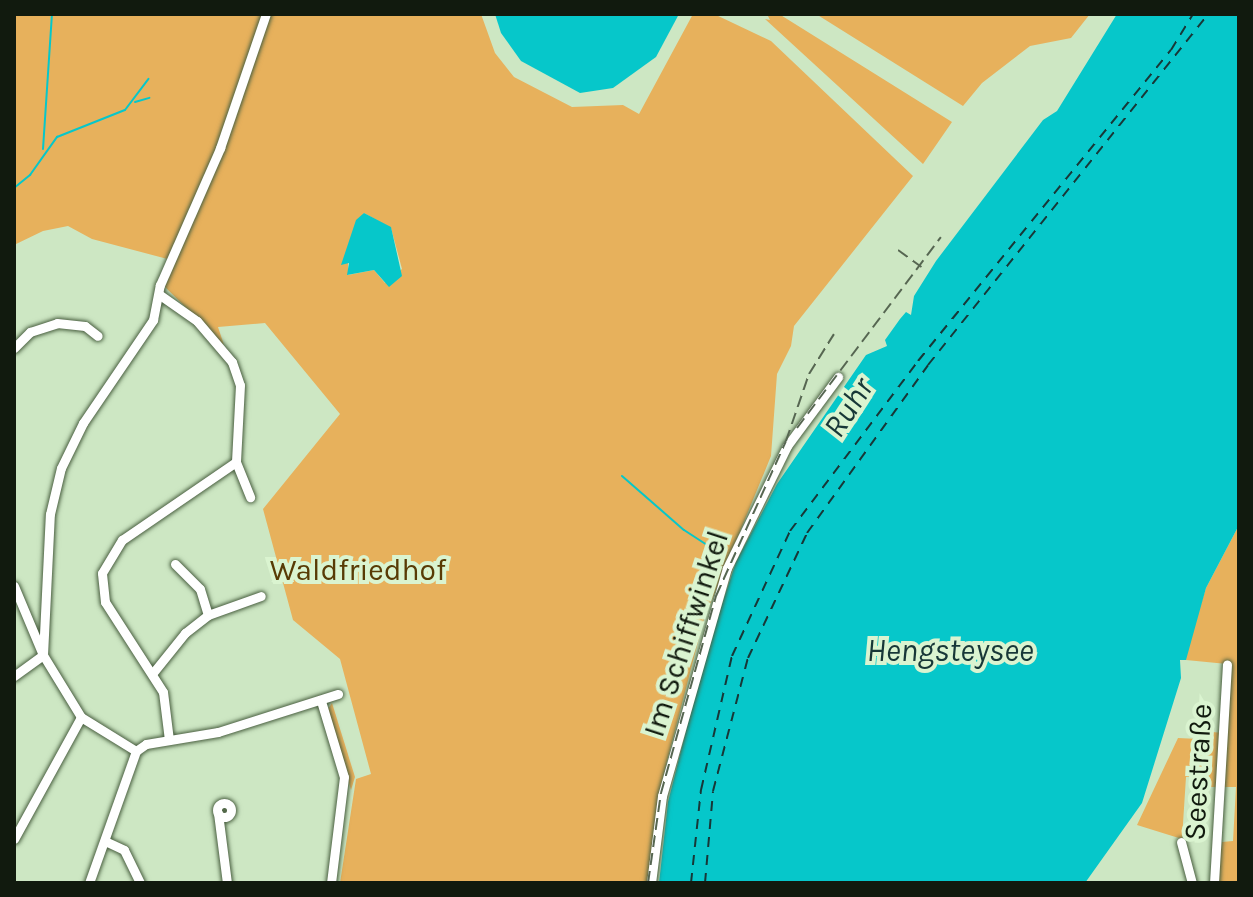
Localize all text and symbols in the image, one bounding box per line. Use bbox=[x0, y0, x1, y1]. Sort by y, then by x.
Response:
water label: Ruhr bbox=[816, 371, 882, 445]
street label: Im Schiffwinkel bbox=[636, 527, 736, 741]
park label: Waldfriedhof bbox=[270, 552, 446, 588]
water label: Hengsteysee bbox=[866, 632, 1034, 670]
street label: Seestraße bbox=[1176, 703, 1220, 841]

